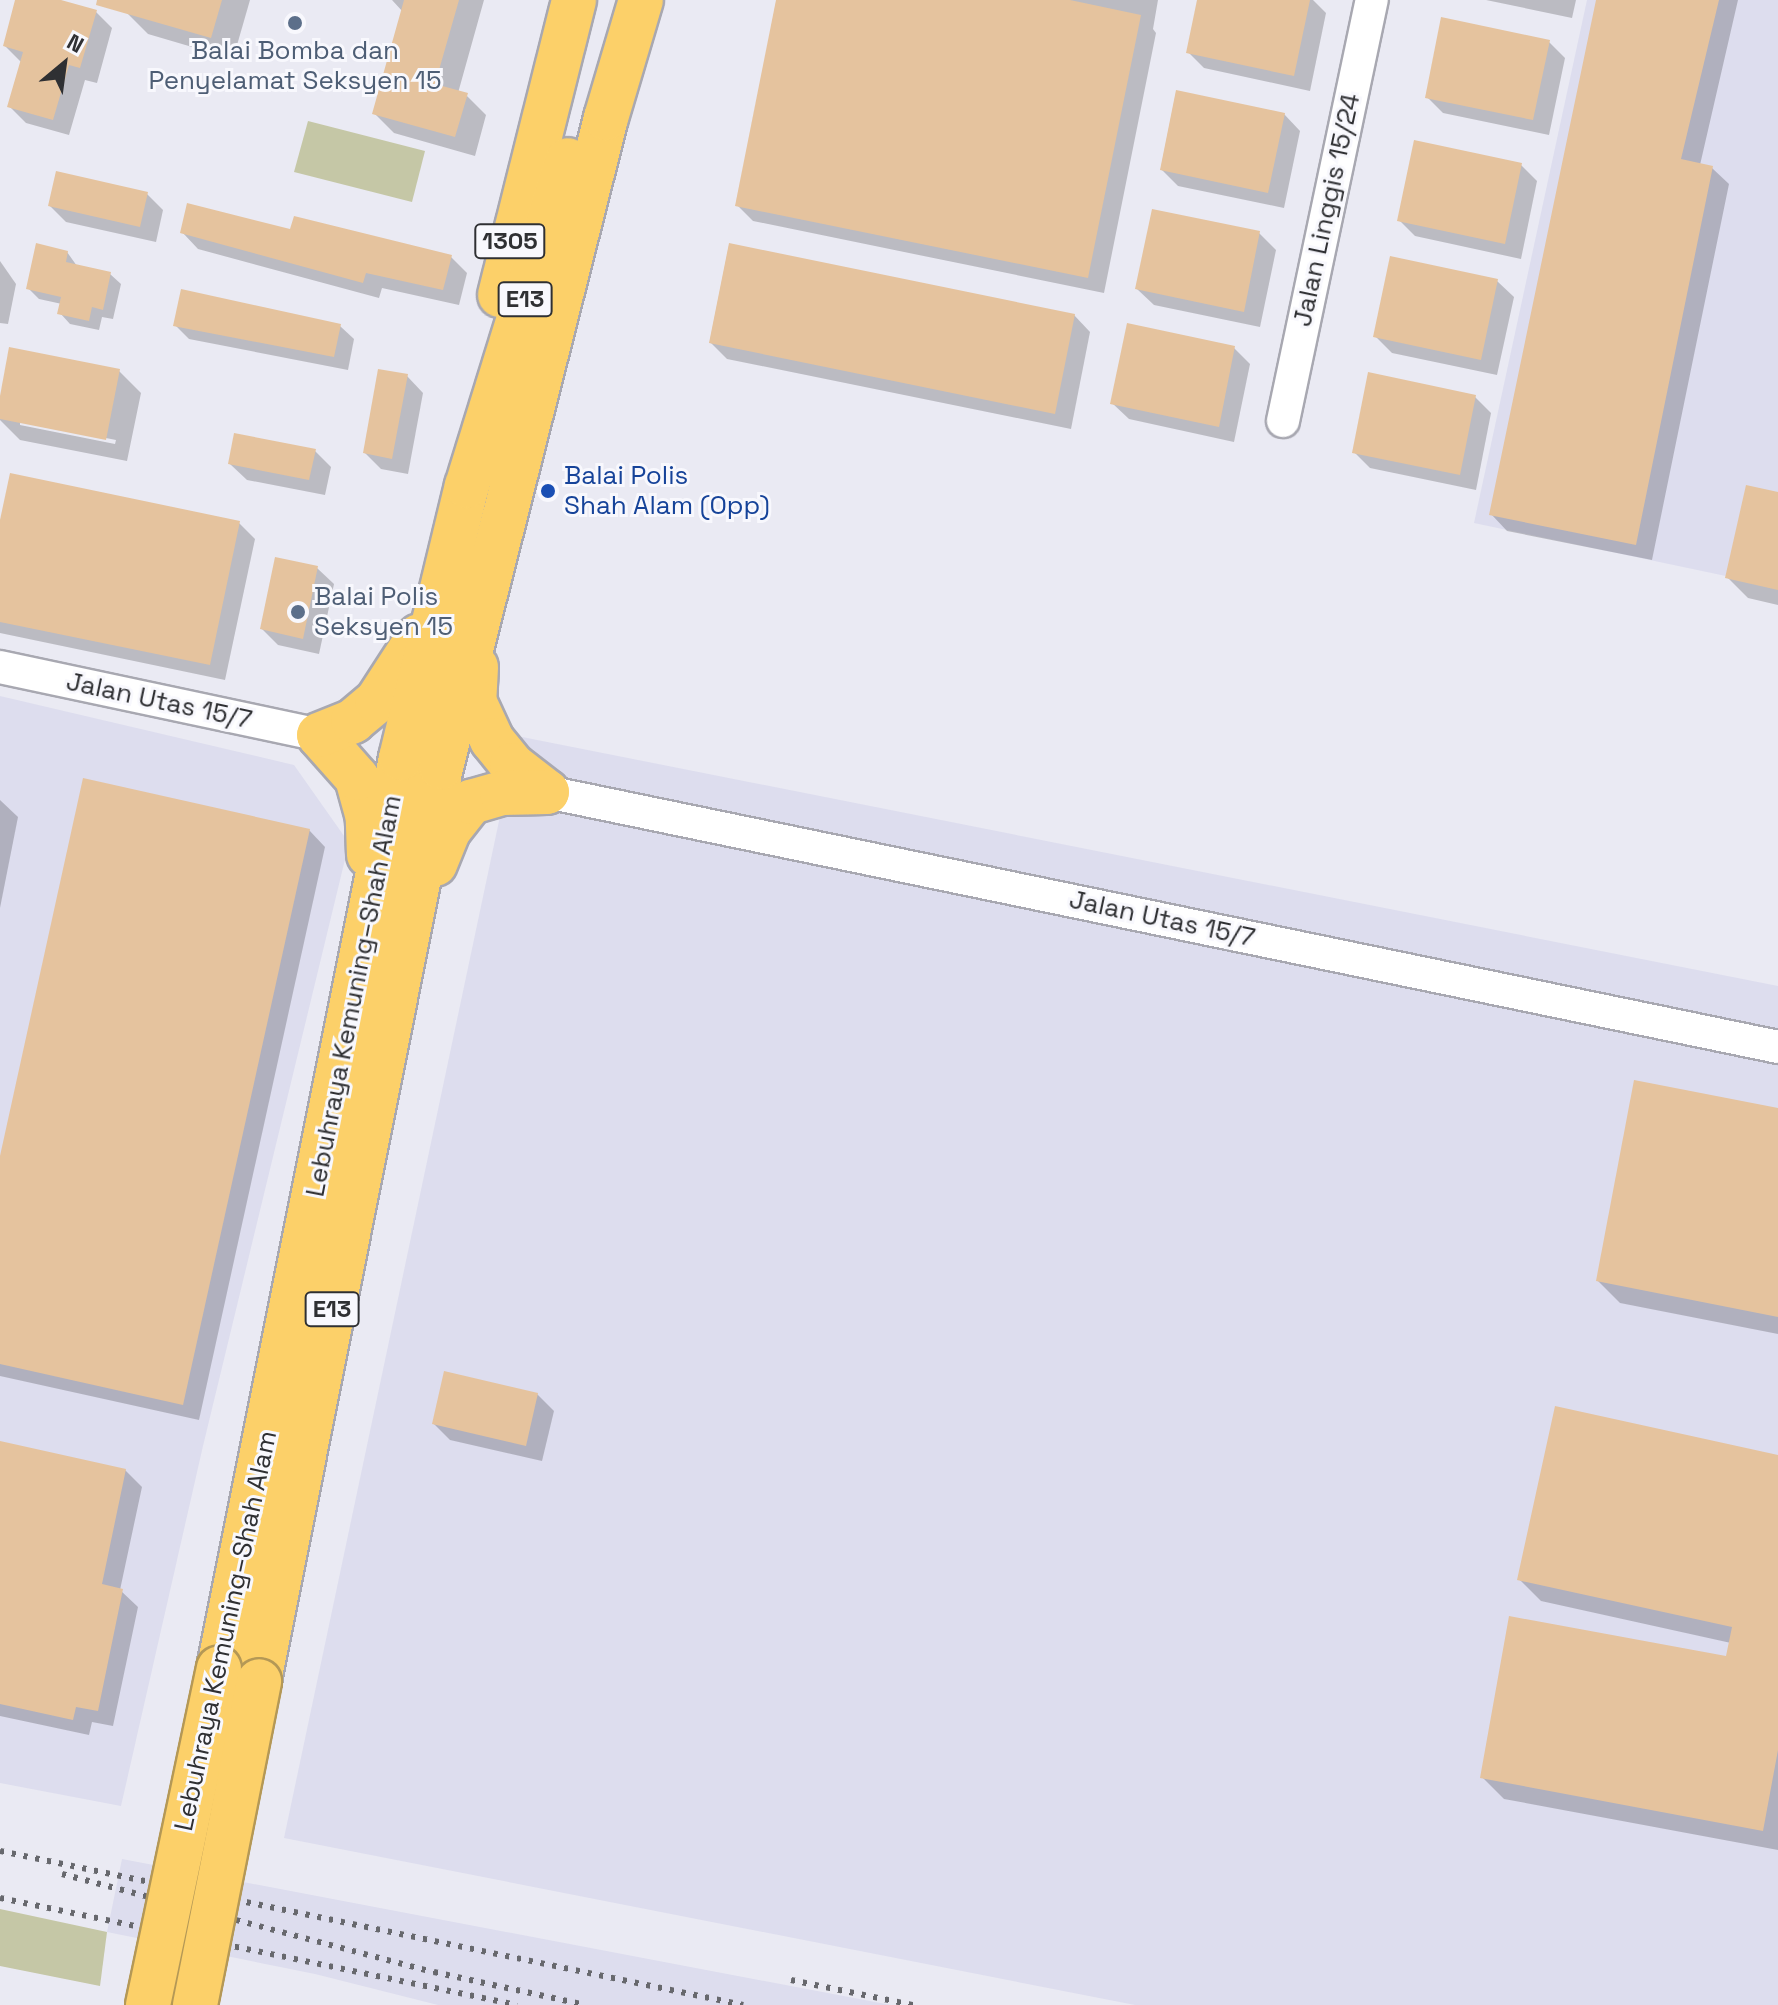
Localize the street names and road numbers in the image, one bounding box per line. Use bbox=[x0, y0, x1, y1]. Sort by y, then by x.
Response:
street label: Jalan Linggis 15/24 bbox=[1287, 91, 1367, 329]
road number: 1305 bbox=[474, 221, 546, 261]
road number: E13 bbox=[497, 279, 553, 319]
street label: Jalan Utas 15/7 bbox=[63, 666, 255, 736]
street label: Lebuhraya Kemuning–Shah Alam bbox=[300, 792, 408, 1200]
street label: Jalan Utas 15/7 bbox=[1066, 884, 1258, 954]
road number: E13 bbox=[304, 1289, 360, 1329]
street label: Lebuhraya Kemuning–Shah Alam bbox=[168, 1428, 284, 1834]

